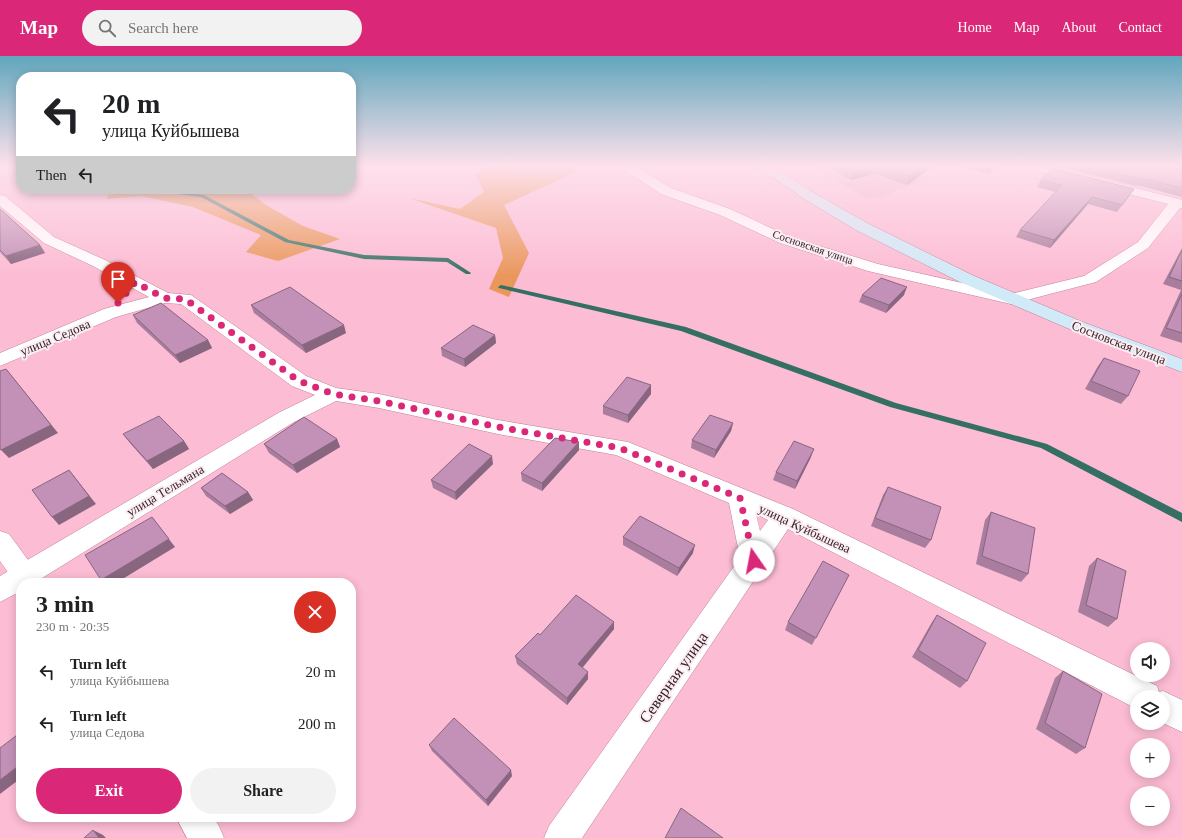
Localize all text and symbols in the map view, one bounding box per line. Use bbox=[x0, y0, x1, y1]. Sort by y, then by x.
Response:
search box bbox=[82, 10, 362, 46]
text: Map bbox=[20, 17, 58, 38]
icon: search bbox=[96, 17, 118, 39]
text: Search here bbox=[128, 20, 198, 36]
text: Home bbox=[958, 20, 992, 35]
text: Map bbox=[1014, 20, 1039, 35]
text: About bbox=[1061, 20, 1096, 35]
text: Contact bbox=[1118, 20, 1162, 35]
icon: left bbox=[36, 88, 88, 140]
text: 20 m bbox=[102, 88, 160, 119]
text: улица Куйбышева bbox=[102, 121, 240, 141]
icon: left bbox=[75, 164, 97, 186]
text: Then bbox=[36, 167, 67, 183]
street label: Сосновская улица bbox=[771, 228, 855, 266]
pin bbox=[101, 262, 135, 303]
icon: arrive bbox=[107, 268, 129, 290]
street label: улица Седова bbox=[18, 316, 93, 359]
street label: Сосновская улица bbox=[1070, 318, 1168, 367]
street label: улица Тельмана bbox=[124, 461, 207, 519]
street label: улица Куйбышева bbox=[757, 501, 853, 556]
position arrow bbox=[733, 540, 775, 582]
text: 3 min bbox=[36, 591, 94, 617]
button: close bbox=[294, 591, 336, 633]
text: 230 m · 20:35 bbox=[36, 619, 109, 634]
street label: Северная улица bbox=[636, 629, 712, 727]
map controls bbox=[1130, 642, 1170, 826]
button: sound bbox=[1130, 642, 1170, 682]
text: Turn left bbox=[70, 656, 127, 672]
icon: left bbox=[36, 661, 58, 683]
text: 20 m bbox=[306, 664, 336, 680]
text: улица Куйбышева bbox=[70, 673, 169, 688]
button: layers bbox=[1130, 690, 1170, 730]
text: Turn left bbox=[70, 708, 127, 724]
icon: left bbox=[36, 713, 58, 735]
text: 200 m bbox=[298, 716, 336, 732]
text: улица Седова bbox=[70, 725, 145, 740]
button: + bbox=[1130, 738, 1170, 778]
button: Exit bbox=[36, 768, 182, 814]
button: Share bbox=[190, 768, 336, 814]
button: − bbox=[1130, 786, 1170, 826]

